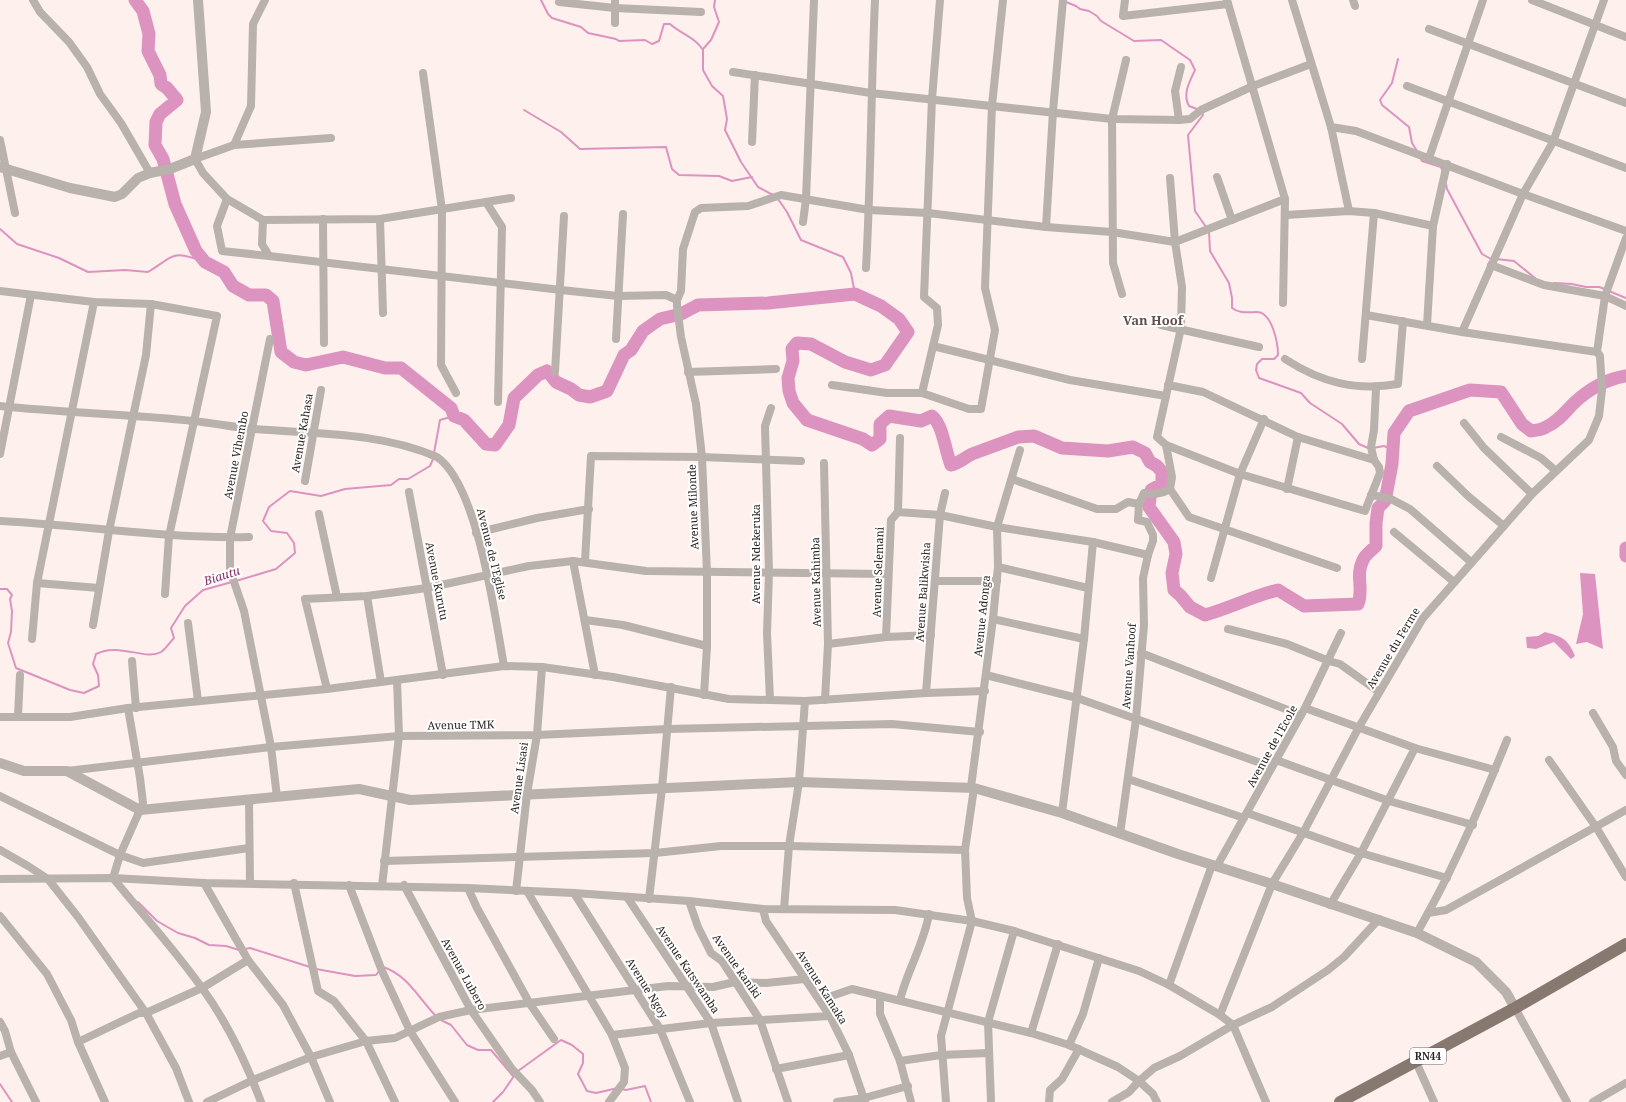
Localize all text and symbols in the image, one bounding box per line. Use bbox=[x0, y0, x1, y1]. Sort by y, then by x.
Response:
district label: Van Hoof bbox=[1123, 311, 1185, 329]
street label: Avenue Kahasa bbox=[287, 392, 316, 474]
street label: Avenue Vihembo bbox=[220, 410, 251, 500]
street label: Avenue Milonde bbox=[684, 464, 701, 550]
street label: Avenue Ndekeruka bbox=[748, 504, 763, 604]
street label: Avenue de l'Eglise bbox=[474, 506, 511, 601]
street label: Avenue Selemani bbox=[868, 526, 887, 617]
street label: Avenue Kahimba bbox=[807, 537, 824, 627]
street label: Avenue Kurutu bbox=[423, 540, 452, 621]
street label: Avenue Balikwisha bbox=[912, 542, 933, 642]
water label: Biautu bbox=[201, 562, 242, 590]
street label: Avenue Adonga bbox=[970, 574, 993, 658]
street label: Avenue du Ferme bbox=[1362, 604, 1423, 691]
street label: Avenue Vanhoof bbox=[1118, 622, 1139, 709]
street label: Avenue de l'Ecole bbox=[1243, 702, 1300, 789]
street label: Avenue TMK bbox=[427, 716, 495, 733]
street label: Avenue Lisasi bbox=[506, 741, 531, 815]
street label: Avenue Katswamba bbox=[653, 921, 724, 1016]
street label: Avenue kaniki bbox=[710, 931, 765, 1001]
street label: Avenue Lubero bbox=[438, 935, 490, 1012]
street label: Avenue Kamaka bbox=[793, 947, 851, 1027]
street label: Avenue Ngoy bbox=[623, 955, 672, 1022]
road number: RN44 bbox=[1410, 1048, 1446, 1064]

